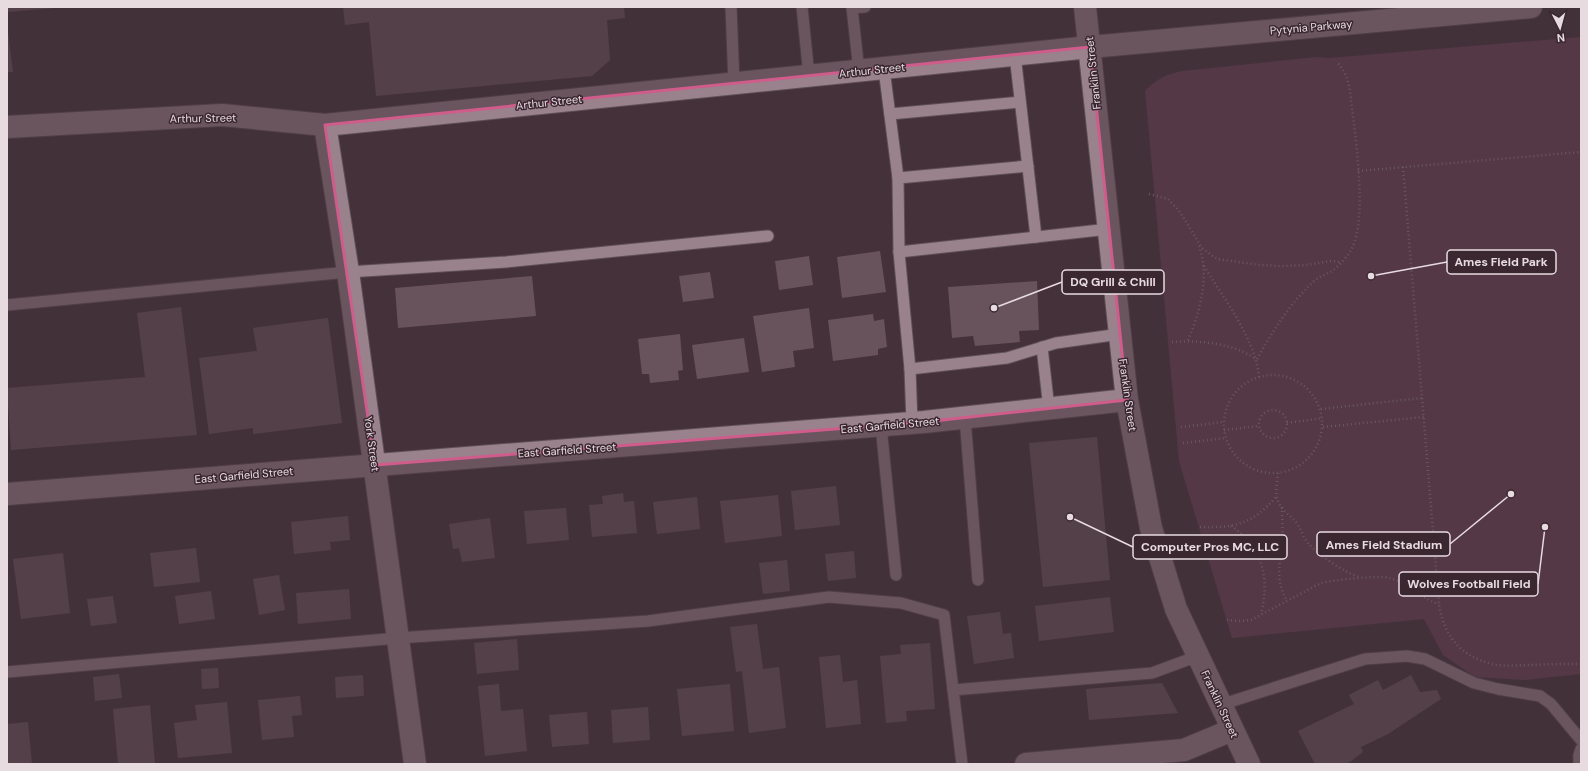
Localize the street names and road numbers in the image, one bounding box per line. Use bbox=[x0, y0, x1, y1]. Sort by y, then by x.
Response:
street label: Pytynia Parkway bbox=[1269, 16, 1353, 38]
street label: Franklin Street bbox=[1082, 36, 1104, 110]
street label: Arthur Street bbox=[838, 60, 906, 80]
street label: Arthur Street bbox=[515, 92, 583, 112]
street label: Arthur Street bbox=[170, 110, 236, 126]
street label: Franklin Street bbox=[1116, 358, 1140, 432]
street label: East Garfield Street bbox=[840, 414, 940, 436]
street label: York Street bbox=[361, 415, 383, 473]
street label: East Garfield Street bbox=[517, 440, 617, 460]
street label: East Garfield Street bbox=[194, 464, 294, 486]
street label: Franklin Street bbox=[1198, 668, 1242, 740]

